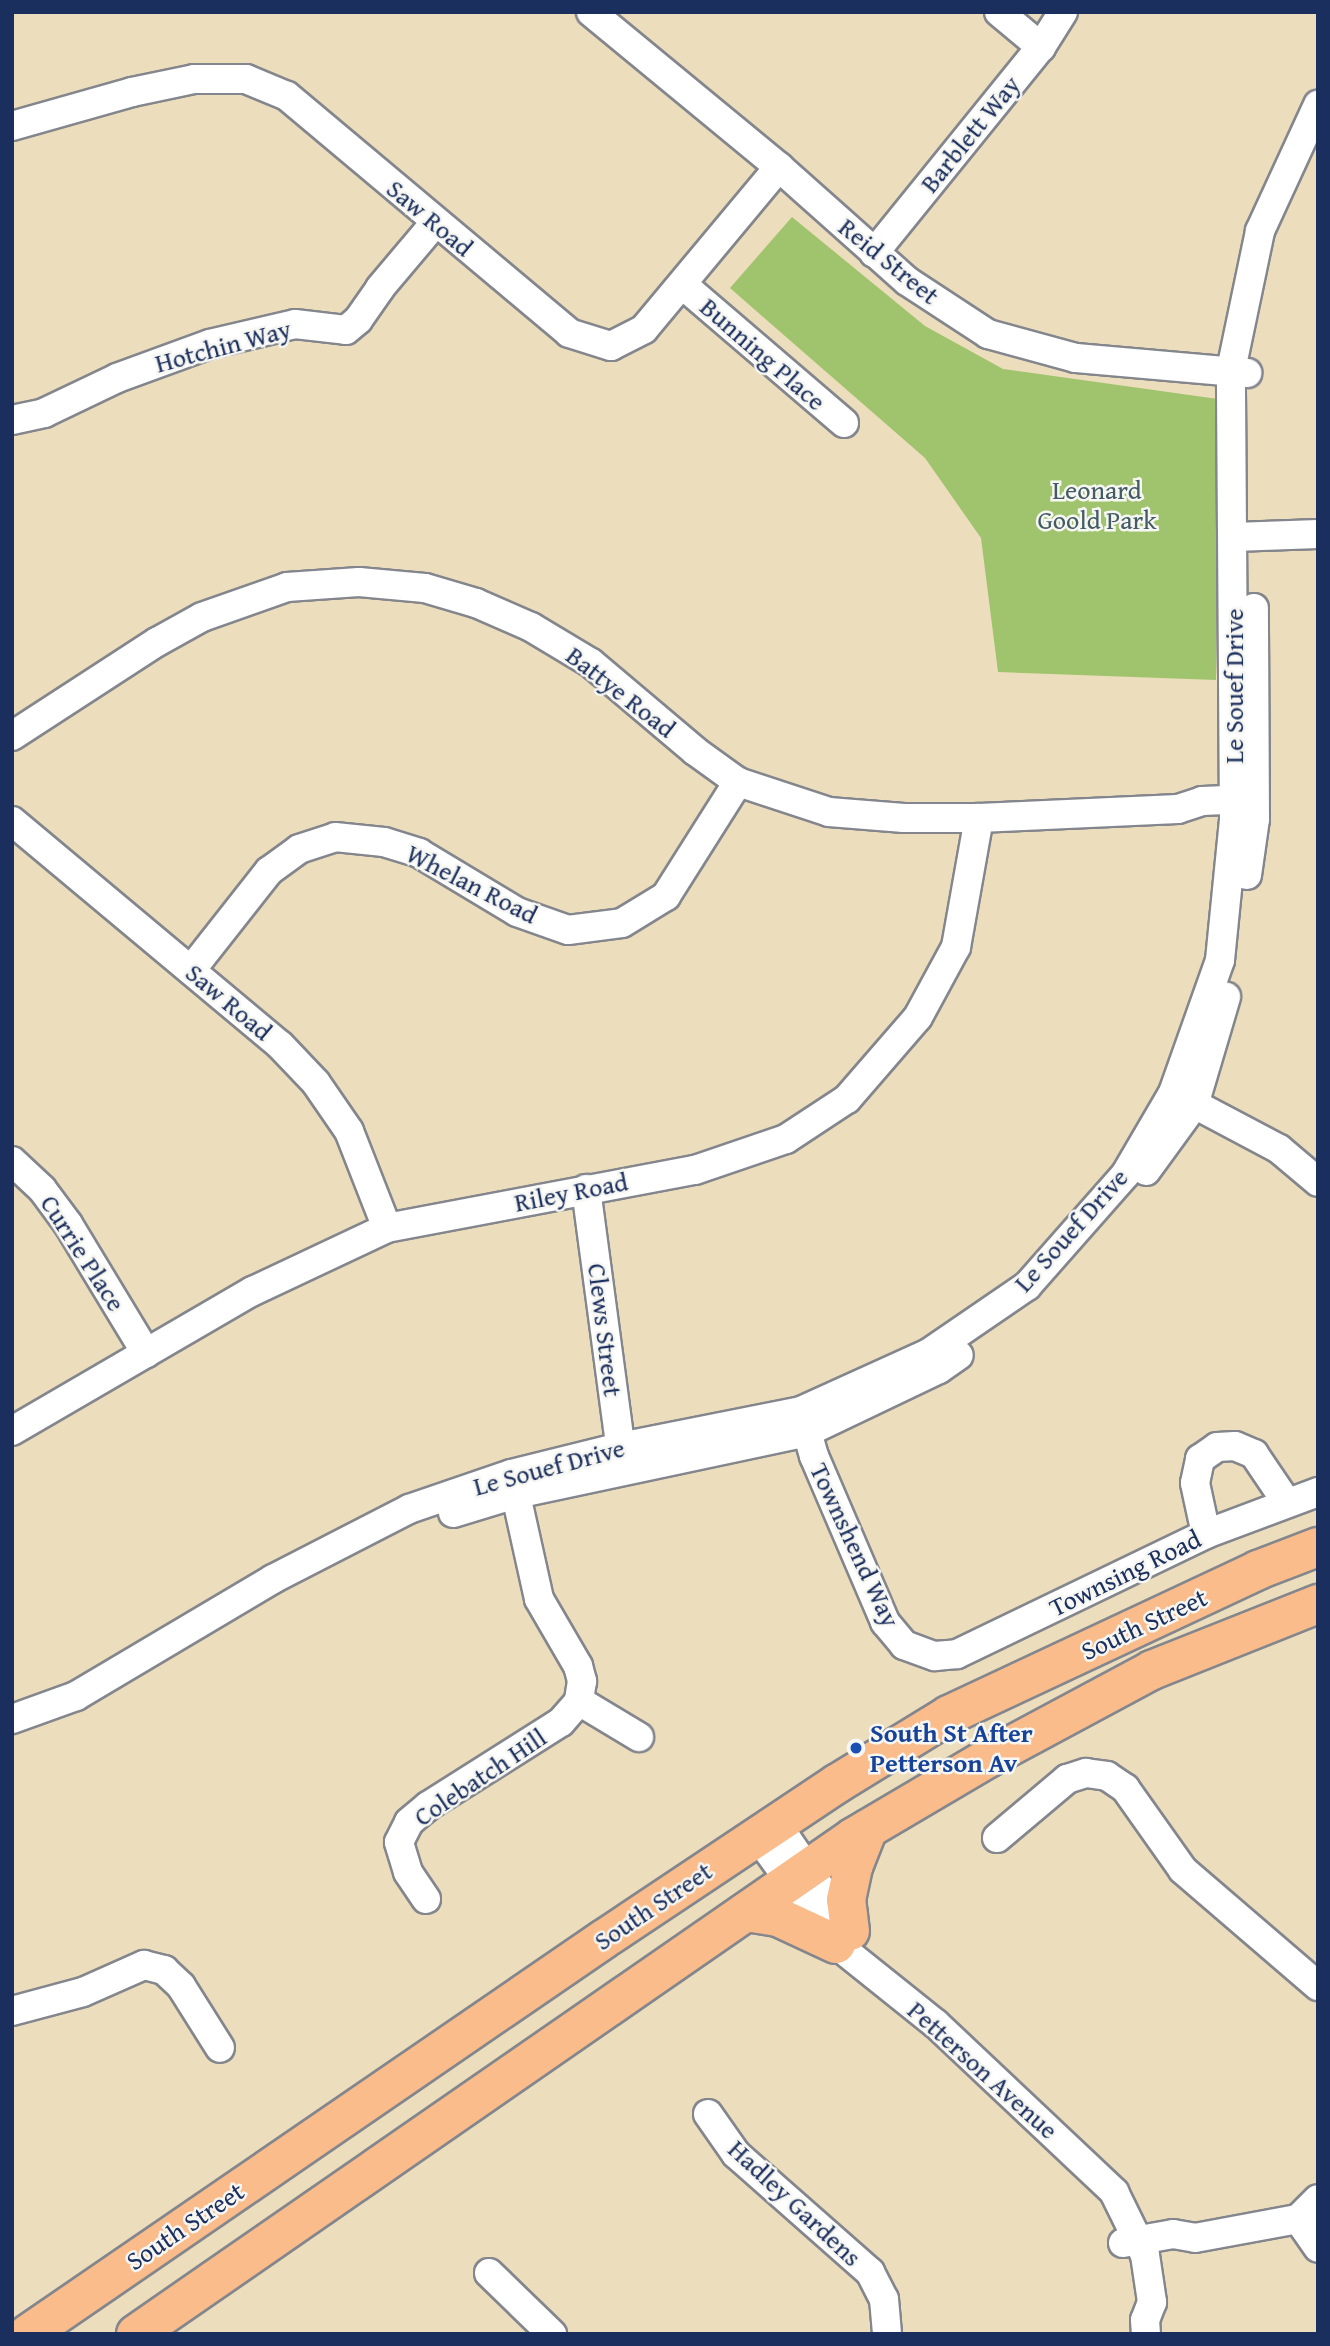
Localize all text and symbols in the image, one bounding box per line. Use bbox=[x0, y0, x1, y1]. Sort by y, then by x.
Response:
street label: Barblett Way bbox=[913, 69, 1027, 199]
street label: Saw Road bbox=[380, 173, 480, 263]
street label: Reid Street bbox=[833, 211, 945, 311]
street label: Bunning Place bbox=[694, 291, 832, 417]
street label: Hotchin Way bbox=[152, 313, 294, 379]
park label: Leonard Goold Park bbox=[1038, 474, 1156, 536]
street label: Le Souef Drive bbox=[1218, 608, 1250, 764]
street label: Battye Road bbox=[560, 640, 682, 744]
street label: Whelan Road bbox=[401, 838, 543, 930]
street label: Saw Road bbox=[179, 957, 279, 1047]
street label: Le Souef Drive bbox=[1007, 1162, 1135, 1298]
street label: Riley Road bbox=[512, 1166, 630, 1218]
street label: Currie Place bbox=[34, 1189, 132, 1317]
street label: Clews Street bbox=[581, 1262, 629, 1398]
street label: Le Souef Drive bbox=[470, 1432, 628, 1502]
street label: Townshend Way bbox=[803, 1458, 907, 1632]
street label: Townsing Road bbox=[1044, 1523, 1206, 1623]
street label: South Street bbox=[1076, 1581, 1212, 1667]
place label: South St After Petterson Av bbox=[870, 1717, 1033, 1778]
street label: Colebatch Hill bbox=[408, 1721, 552, 1833]
marker: South St After Petterson Av bbox=[848, 1740, 864, 1756]
street label: South Street bbox=[588, 1855, 718, 1957]
street label: Petterson Avenue bbox=[901, 1994, 1065, 2146]
street label: Hadley Gardens bbox=[722, 2133, 868, 2273]
street label: South Street bbox=[120, 2175, 250, 2277]

